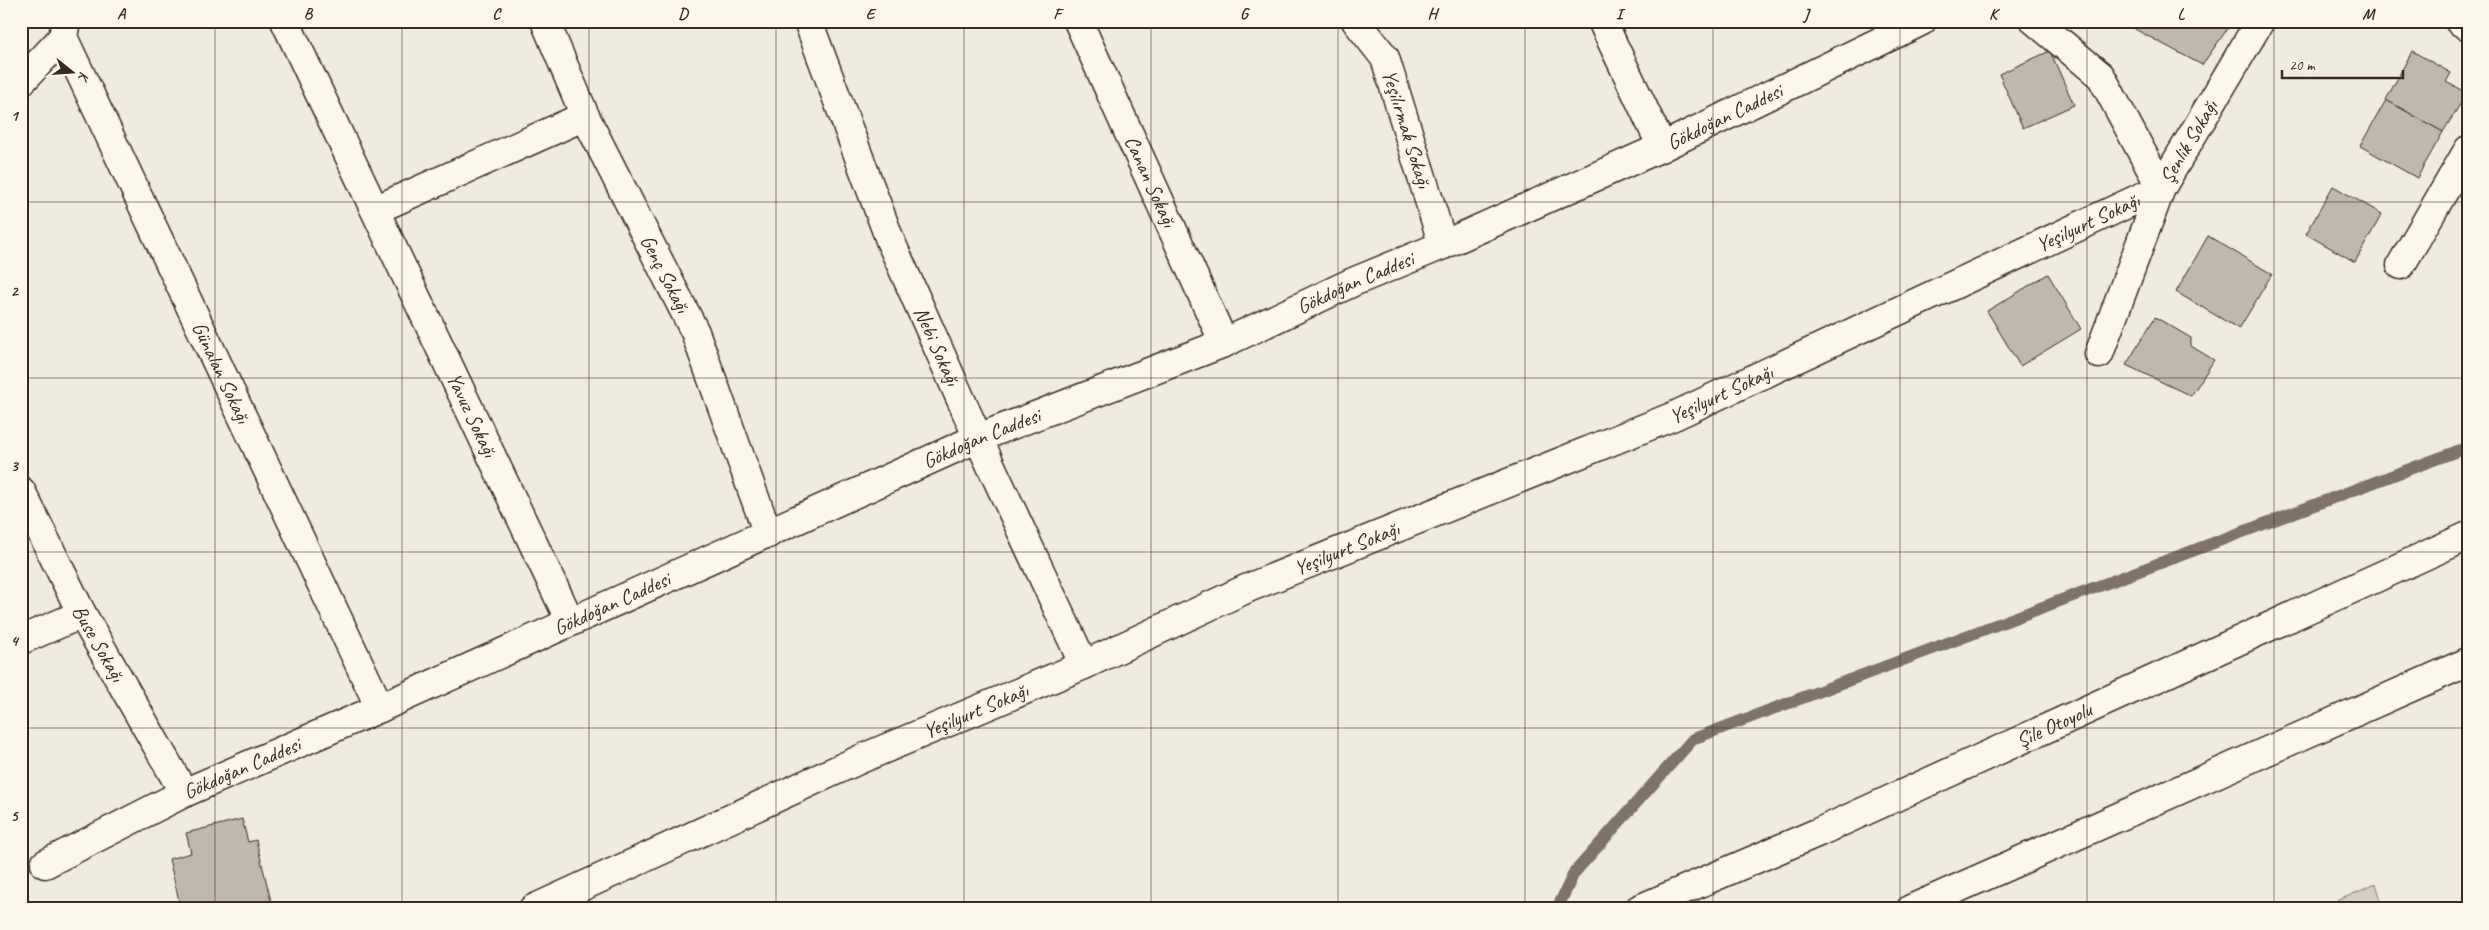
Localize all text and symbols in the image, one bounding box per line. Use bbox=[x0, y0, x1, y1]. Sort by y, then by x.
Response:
text: A bbox=[117, 4, 127, 24]
text: B bbox=[304, 4, 314, 24]
text: C bbox=[492, 4, 502, 24]
text: D bbox=[678, 4, 689, 24]
text: E bbox=[866, 4, 877, 24]
text: F bbox=[1053, 4, 1064, 24]
text: G bbox=[1240, 4, 1250, 24]
text: H bbox=[1427, 4, 1439, 24]
text: I bbox=[1616, 4, 1626, 24]
text: J bbox=[1802, 4, 1811, 24]
text: K bbox=[1989, 4, 2001, 24]
text: L bbox=[2178, 4, 2186, 24]
text: M bbox=[2362, 4, 2376, 24]
north arrow bbox=[48, 48, 98, 98]
scale bar bbox=[2282, 48, 2403, 80]
text: 20 m bbox=[2289, 56, 2316, 75]
street label: Yeşilırmak Sokağı bbox=[1376, 66, 1438, 192]
text: K bbox=[74, 70, 93, 84]
street label: Gökdoğan Caddesi bbox=[1663, 76, 1789, 156]
street label: Şenlik Sokağı bbox=[2154, 94, 2224, 188]
text: 1 bbox=[10, 106, 19, 126]
street label: Canan Sokağı bbox=[1119, 132, 1183, 232]
street label: Yeşilyurt Sokağı bbox=[2032, 187, 2145, 258]
street label: Genç Sokağı bbox=[635, 230, 696, 318]
street label: Gökdoğan Caddesi bbox=[1293, 244, 1420, 320]
text: 2 bbox=[10, 281, 19, 301]
street label: Nebi Sokağı bbox=[908, 303, 966, 391]
street label: Günalan Sokağı bbox=[186, 318, 257, 428]
street label: Yeşilyurt Sokağı bbox=[1665, 358, 1778, 429]
street label: Yavuz Sokağı bbox=[441, 368, 504, 462]
street label: Gökdoğan Caddesi bbox=[919, 401, 1047, 474]
text: 3 bbox=[10, 456, 19, 476]
street label: Yeşilyurt Sokağı bbox=[1290, 515, 1404, 581]
street label: Gökdoğan Caddesi bbox=[549, 565, 677, 641]
street label: Buse Sokağı bbox=[67, 601, 131, 687]
text: 4 bbox=[10, 631, 19, 651]
street label: Yeşilyurt Sokağı bbox=[919, 677, 1033, 744]
street label: Şile Otoyolu bbox=[2012, 696, 2097, 753]
street label: Gökdoğan Caddesi bbox=[179, 730, 307, 805]
text: 5 bbox=[11, 806, 20, 826]

